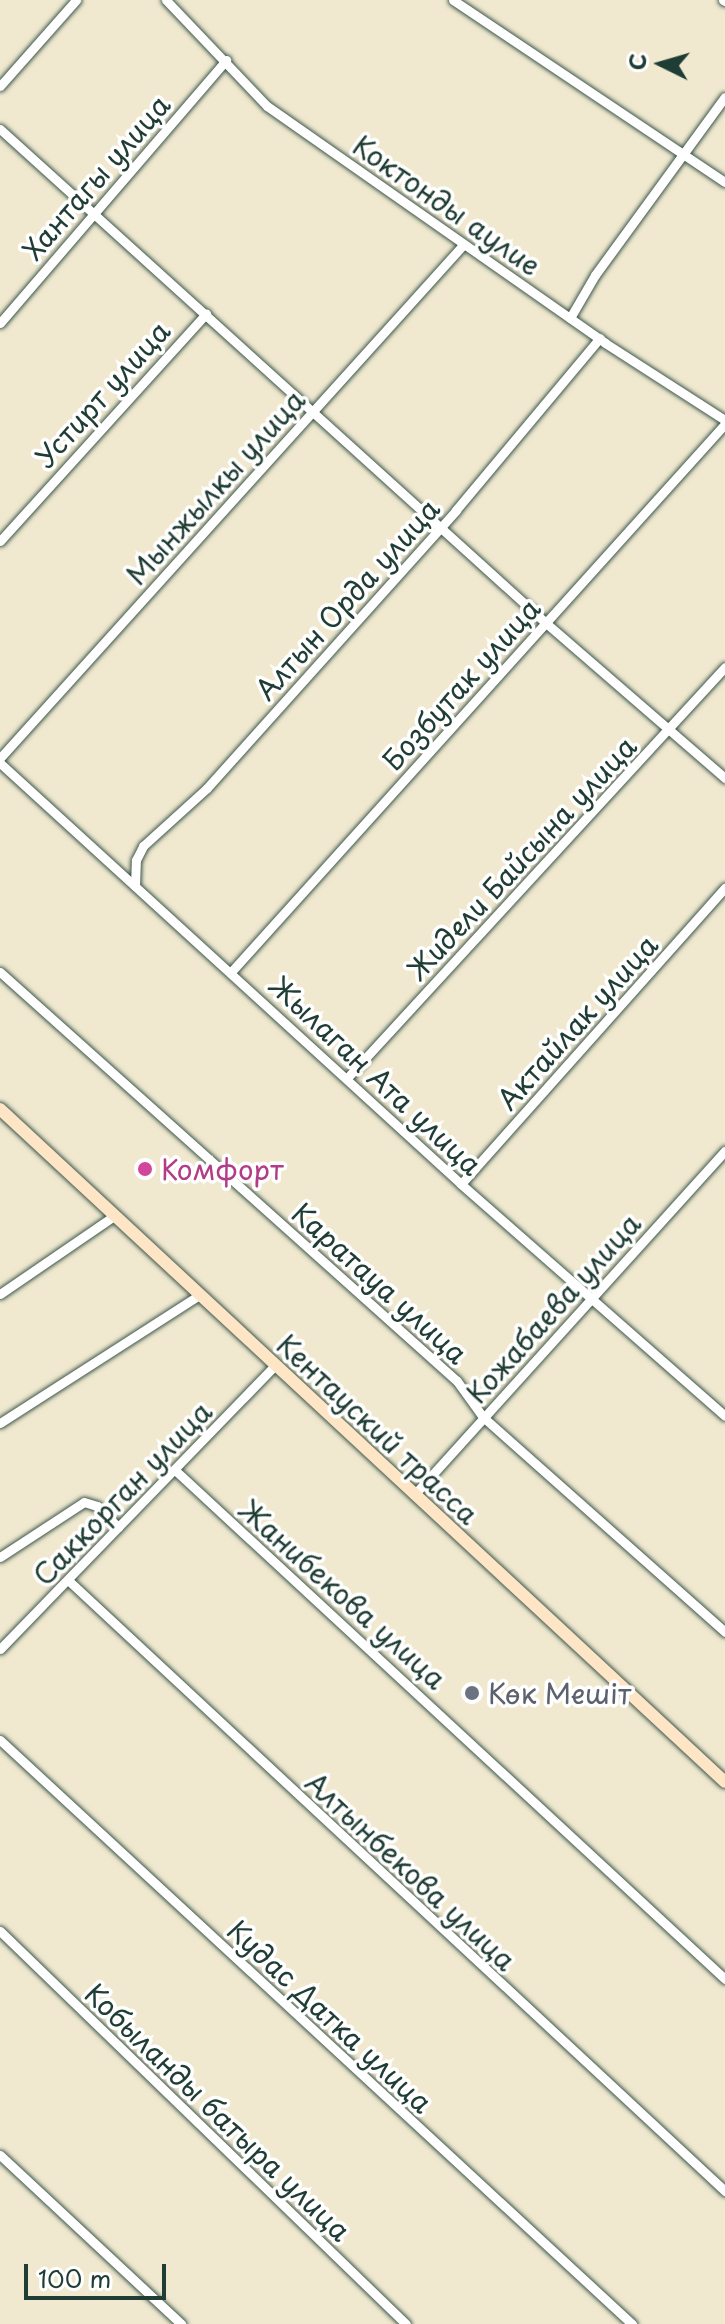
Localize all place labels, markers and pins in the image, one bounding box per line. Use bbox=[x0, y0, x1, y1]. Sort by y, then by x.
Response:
place label: Комфорт bbox=[161, 1152, 283, 1186]
marker: Комфорт bbox=[136, 1160, 154, 1178]
place label: Көк Мешіт bbox=[488, 1676, 633, 1710]
marker: Көк Мешіт bbox=[463, 1684, 481, 1702]

